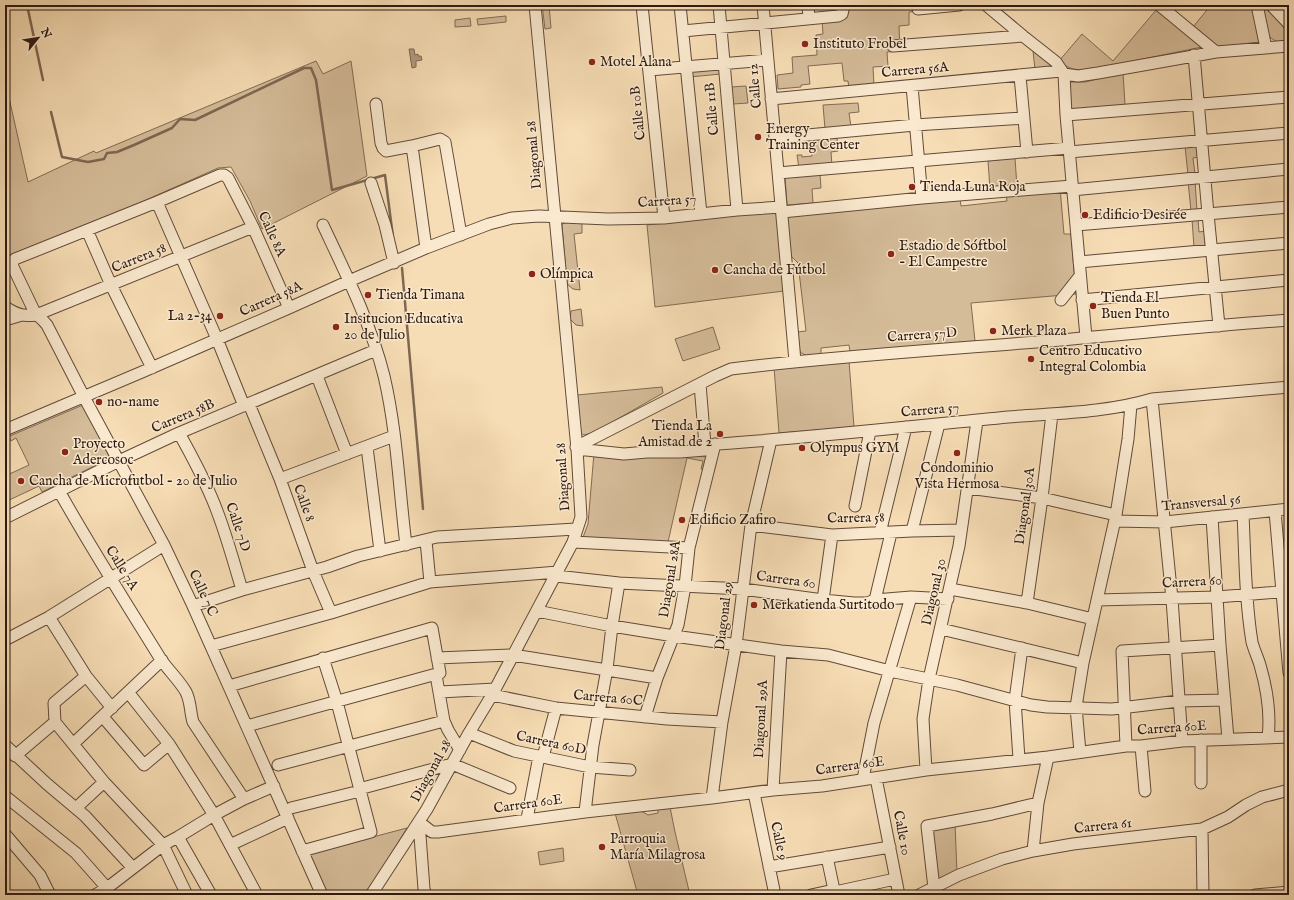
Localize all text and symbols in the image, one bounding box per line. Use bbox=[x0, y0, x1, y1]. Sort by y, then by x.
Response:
north arrow bbox=[18, 18, 58, 58]
text: N bbox=[37, 25, 54, 42]
place label: Instituto Frobel bbox=[813, 35, 907, 53]
marker: Instituto Frobel bbox=[800, 39, 810, 49]
place label: Motel Alana bbox=[600, 53, 672, 71]
marker: Motel Alana bbox=[587, 57, 597, 67]
street label: Carrera 56A bbox=[881, 58, 950, 82]
street label: Calle 12 bbox=[744, 62, 766, 109]
street label: Calle 11B bbox=[701, 82, 723, 136]
street label: Calle 10B bbox=[626, 85, 650, 141]
street label: Diagonal 28 bbox=[522, 120, 546, 190]
place label: Energy Training Center bbox=[766, 120, 860, 154]
marker: Energy Training Center bbox=[753, 132, 763, 142]
place label: Tienda Luna Roja bbox=[920, 178, 1027, 196]
marker: Tienda Luna Roja bbox=[907, 182, 917, 192]
street label: Carrera 57 bbox=[637, 190, 697, 212]
place label: Edificio Desirée bbox=[1093, 206, 1187, 224]
street label: Calle 8A bbox=[254, 208, 291, 260]
marker: Edificio Desirée bbox=[1080, 210, 1090, 220]
place label: Estadio de Sóftbol - El Campestre bbox=[899, 237, 1007, 271]
street label: Carrera 58 bbox=[109, 239, 169, 277]
marker: Estadio de Sóftbol - El Campestre bbox=[886, 249, 896, 259]
place label: Cancha de Fútbol bbox=[723, 261, 826, 279]
place label: Olímpica bbox=[540, 265, 594, 283]
marker: Cancha de Fútbol bbox=[710, 265, 720, 275]
marker: Olímpica bbox=[527, 269, 537, 279]
street label: Carrera 58A bbox=[237, 277, 306, 321]
place label: Tienda Timana bbox=[376, 286, 466, 304]
place label: Tienda El Buen Punto bbox=[1101, 289, 1170, 323]
marker: Tienda Timana bbox=[363, 290, 373, 300]
marker: Tienda El Buen Punto bbox=[1088, 301, 1098, 311]
place label: La 2-34 bbox=[168, 307, 212, 325]
place label: Insitucion Educativa 20 de Julio bbox=[344, 310, 464, 344]
marker: La 2-34 bbox=[215, 311, 225, 321]
marker: Insitucion Educativa 20 de Julio bbox=[331, 322, 341, 332]
place label: Merk Plaza bbox=[1001, 322, 1068, 340]
street label: Carrera 57D bbox=[887, 324, 957, 346]
marker: Merk Plaza bbox=[988, 326, 998, 336]
place label: Centro Educativo Integral Colombia bbox=[1039, 342, 1147, 376]
marker: Centro Educativo Integral Colombia bbox=[1026, 354, 1036, 364]
place label: no-name bbox=[107, 393, 160, 411]
street label: Carrera 58B bbox=[149, 395, 217, 437]
marker: no-name bbox=[94, 397, 104, 407]
street label: Carrera 57 bbox=[900, 398, 960, 422]
place label: Tienda La Amistad de 2 bbox=[637, 417, 713, 451]
marker: Tienda La Amistad de 2 bbox=[715, 429, 725, 439]
place label: Proyecto Adercosoc bbox=[72, 435, 134, 469]
place label: Olympus GYM bbox=[810, 439, 900, 457]
street label: Diagonal 28 bbox=[552, 442, 574, 512]
marker: Olympus GYM bbox=[797, 443, 807, 453]
marker: Proyecto Adercosoc bbox=[60, 447, 70, 457]
marker: Condominio Vista Hermosa bbox=[952, 448, 962, 458]
place label: Condominio Vista Hermosa bbox=[914, 459, 1000, 493]
street label: Diagonal 30A bbox=[1011, 466, 1039, 546]
place label: Cancha de Microfutbol - 20 de Julio bbox=[29, 472, 238, 490]
marker: Cancha de Microfutbol - 20 de Julio bbox=[16, 476, 26, 486]
street label: Calle 8 bbox=[289, 482, 319, 524]
street label: Transversal 56 bbox=[1161, 490, 1242, 515]
street label: Calle 7D bbox=[221, 500, 255, 554]
street label: Carrera 58 bbox=[827, 508, 885, 528]
place label: Edificio Zafiro bbox=[690, 511, 777, 529]
marker: Edificio Zafiro bbox=[677, 515, 687, 525]
street label: Diagonal 28A bbox=[655, 539, 685, 619]
street label: Calle 7A bbox=[101, 542, 143, 594]
street label: Diagonal 30 bbox=[918, 556, 951, 627]
street label: Calle 7C bbox=[184, 567, 222, 619]
street label: Carrera 60 bbox=[755, 567, 817, 593]
street label: Carrera 60 bbox=[1162, 571, 1222, 593]
street label: Diagonal 29 bbox=[711, 581, 737, 651]
place label: Merkatienda Surtitodo bbox=[762, 596, 895, 614]
marker: Merkatienda Surtitodo bbox=[749, 600, 759, 610]
street label: Diagonal 29A bbox=[750, 679, 772, 759]
street label: Carrera 60C bbox=[572, 686, 644, 710]
street label: Carrera 60E bbox=[1137, 717, 1208, 739]
street label: Carrera 60D bbox=[514, 727, 588, 759]
street label: Diagonal 28 bbox=[407, 737, 455, 805]
street label: Carrera 60E bbox=[814, 752, 886, 780]
street label: Carrera 60E bbox=[492, 790, 564, 818]
street label: Calle 10 bbox=[889, 809, 915, 857]
street label: Carrera 61 bbox=[1073, 814, 1133, 838]
street label: Calle 9 bbox=[766, 820, 792, 862]
place label: Parroquia María Milagrosa bbox=[610, 830, 706, 864]
marker: Parroquia María Milagrosa bbox=[597, 842, 607, 852]

